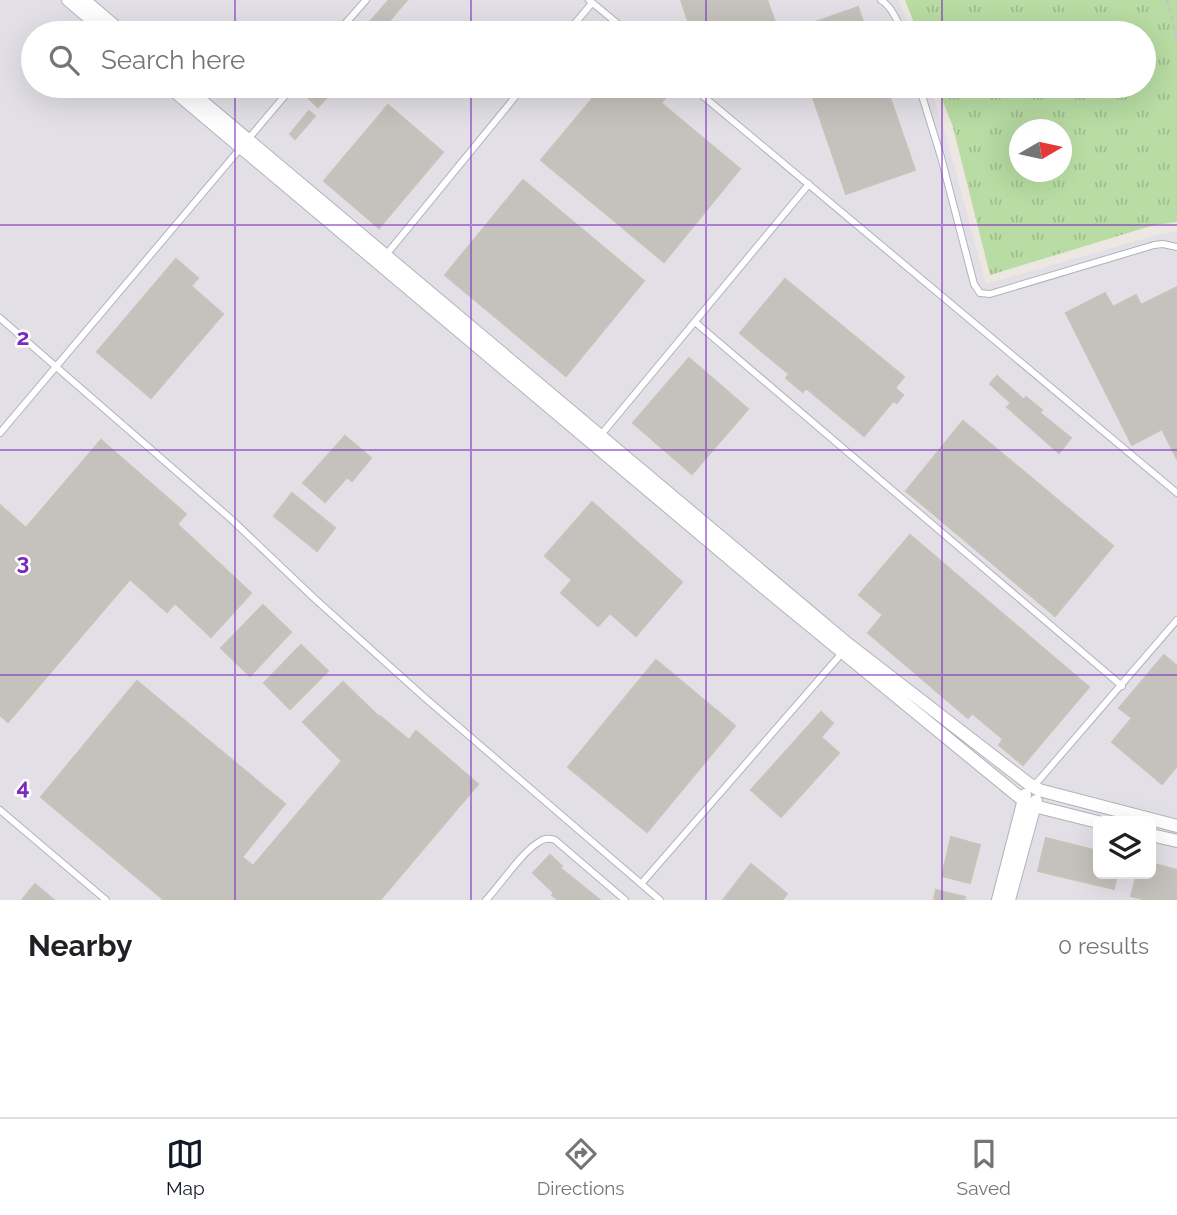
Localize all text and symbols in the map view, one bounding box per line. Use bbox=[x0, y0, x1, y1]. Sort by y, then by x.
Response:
search box bbox=[21, 21, 1156, 98]
icon: search bbox=[45, 41, 83, 79]
text: Search here bbox=[101, 45, 245, 75]
north arrow bbox=[1009, 119, 1072, 182]
text: 2 bbox=[17, 323, 29, 350]
text: 3 bbox=[17, 548, 29, 575]
text: 4 bbox=[16, 773, 30, 800]
map controls bbox=[1093, 816, 1156, 879]
button: layers bbox=[1093, 816, 1156, 879]
text: Nearby bbox=[28, 928, 132, 963]
text: 0 results bbox=[1058, 932, 1149, 959]
tab: Map bbox=[166, 1135, 205, 1199]
tab: Directions bbox=[537, 1135, 625, 1199]
tab: Saved bbox=[957, 1135, 1011, 1199]

